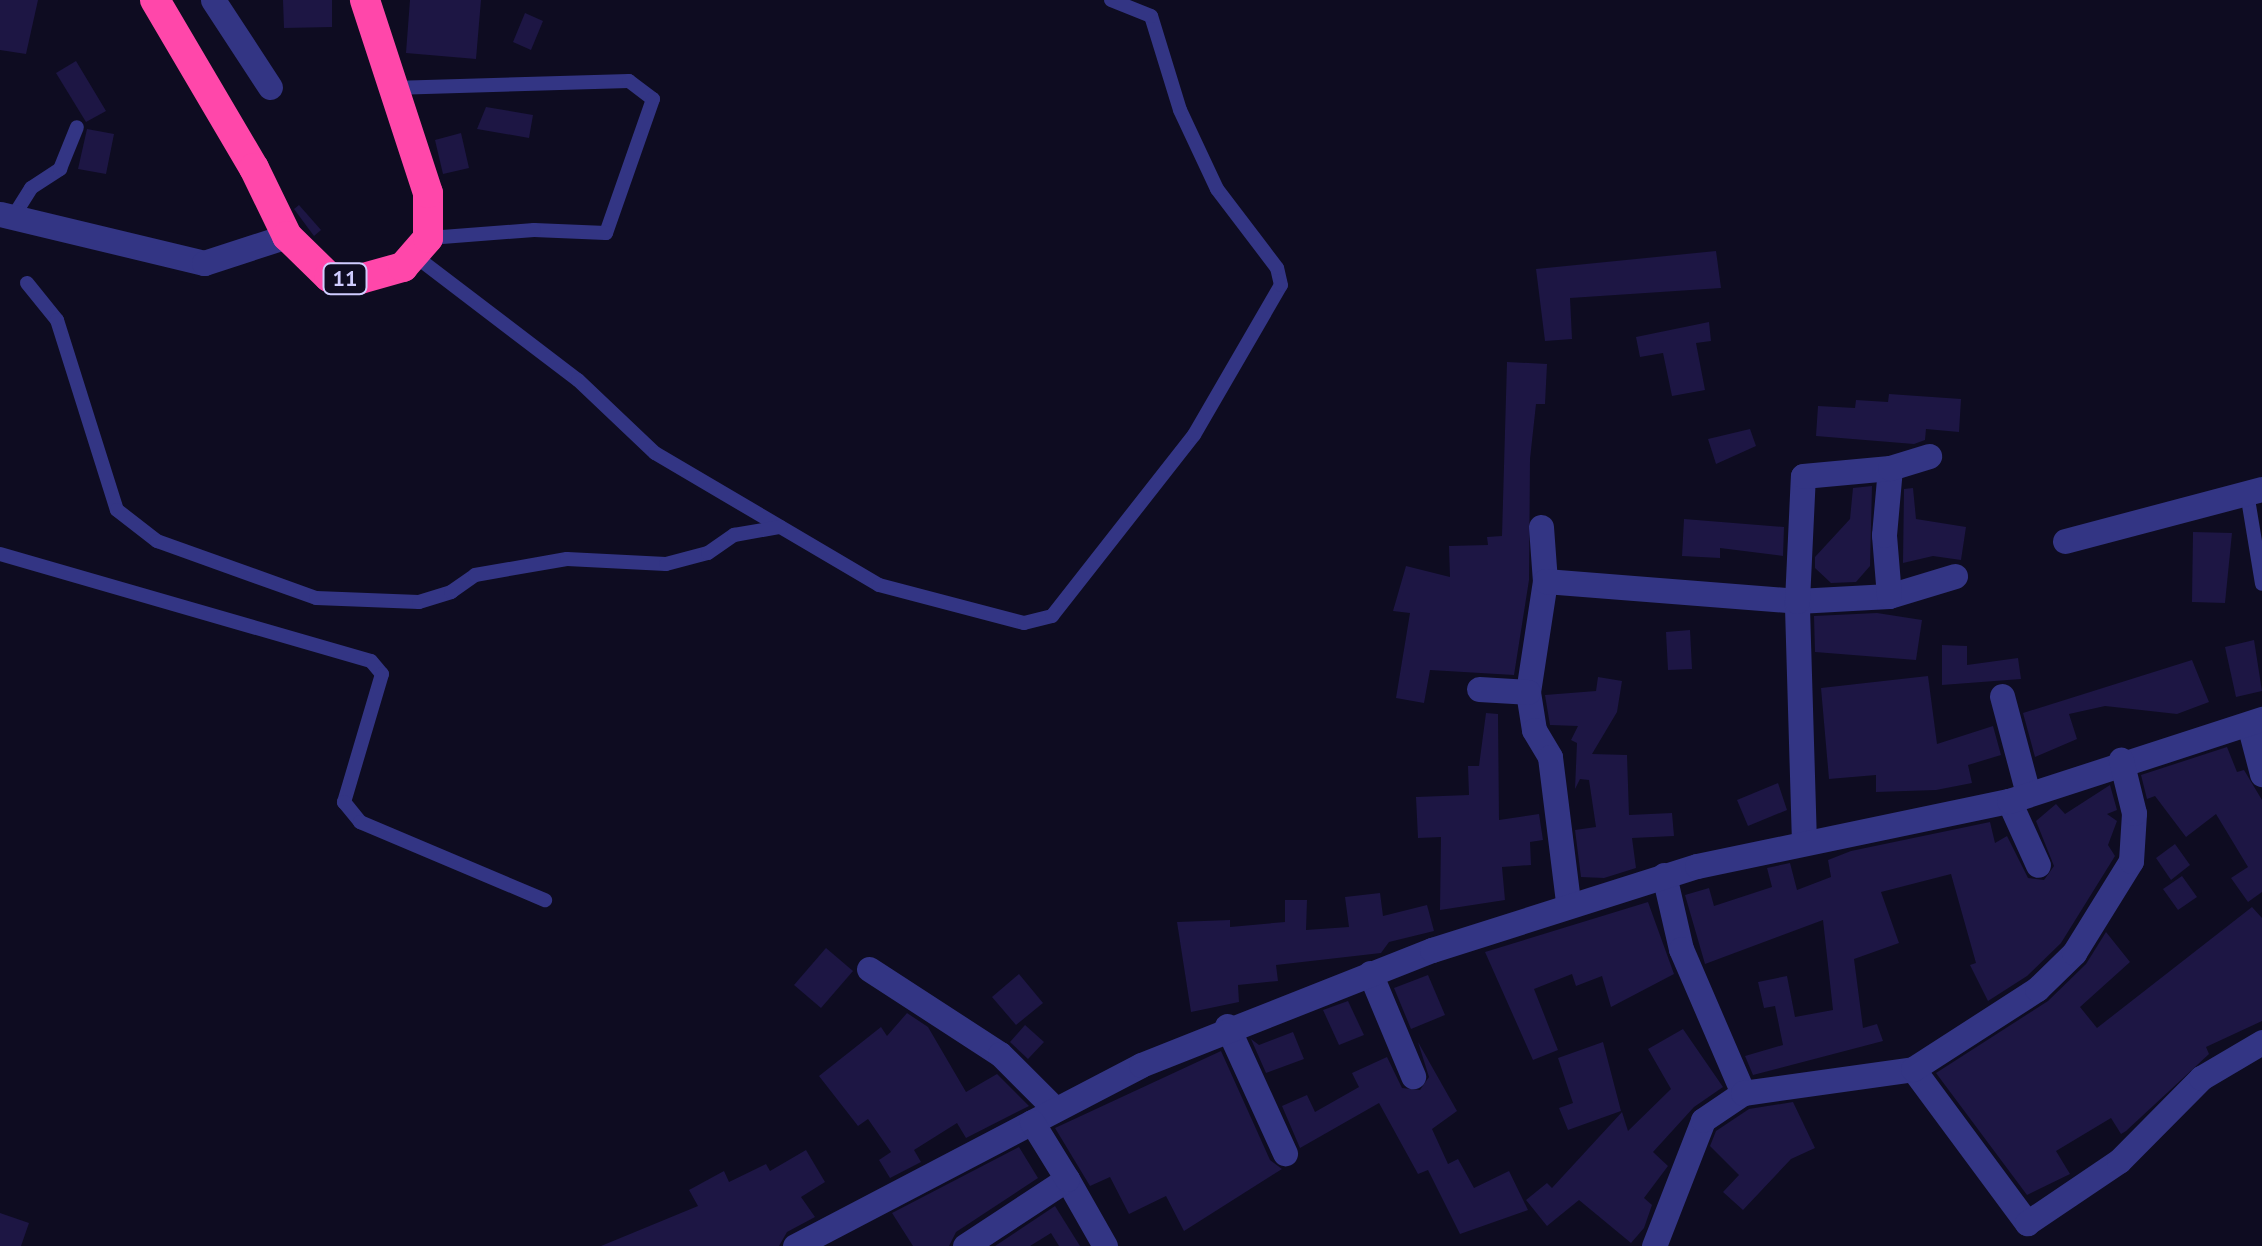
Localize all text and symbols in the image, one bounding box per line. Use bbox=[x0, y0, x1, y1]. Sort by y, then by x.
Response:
road number: 11 bbox=[322, 262, 368, 296]

